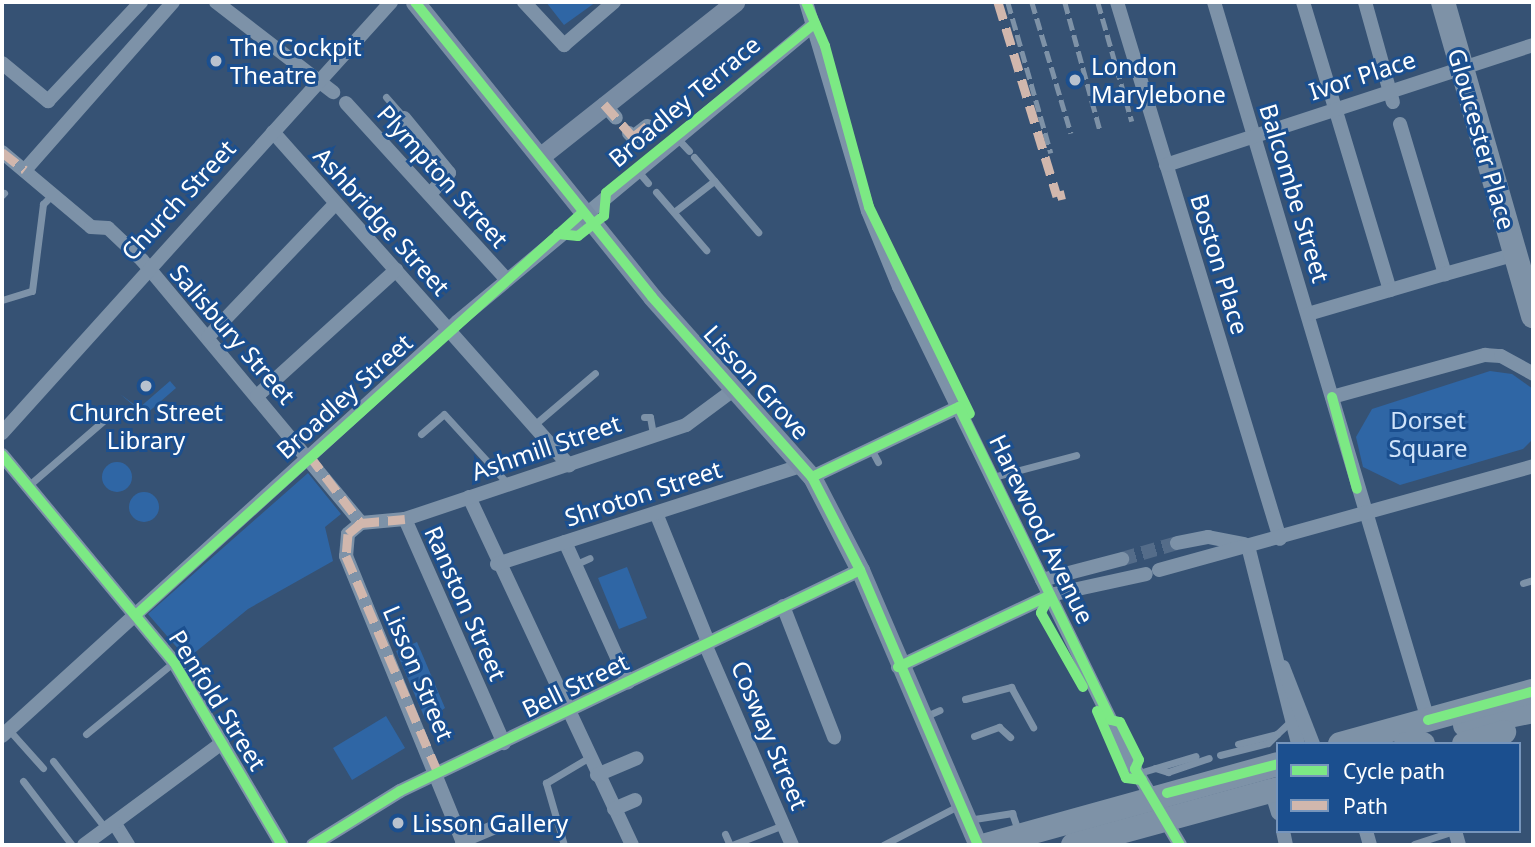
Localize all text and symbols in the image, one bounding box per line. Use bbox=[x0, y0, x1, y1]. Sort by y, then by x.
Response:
street label: Broadley Terrace bbox=[603, 29, 765, 173]
place label: The Cockpit Theatre bbox=[230, 33, 362, 89]
street label: Ivor Place bbox=[1305, 44, 1419, 106]
street label: Gloucester Place bbox=[1442, 45, 1522, 233]
place label: London Marylebone bbox=[1091, 52, 1226, 108]
marker: The Cockpit Theatre bbox=[208, 53, 224, 69]
marker: London Marylebone bbox=[1065, 70, 1085, 90]
street label: Plympton Street bbox=[372, 99, 514, 253]
street label: Balcombe Street bbox=[1254, 100, 1336, 286]
street label: Church Street bbox=[115, 134, 241, 266]
street label: Ashbridge Street bbox=[308, 141, 456, 301]
street label: Boston Place bbox=[1185, 190, 1255, 338]
street label: Salisbury Street bbox=[165, 258, 301, 410]
street label: Lisson Grove bbox=[698, 319, 816, 445]
street label: Broadley Street bbox=[270, 328, 418, 464]
marker: Church Street Library bbox=[138, 378, 154, 394]
place label: Church Street Library bbox=[69, 398, 223, 454]
park label: Dorset Square bbox=[1388, 406, 1468, 462]
street label: Ashmill Street bbox=[468, 408, 624, 486]
street label: Harewood Avenue bbox=[984, 430, 1100, 628]
street label: Shroton Street bbox=[561, 454, 725, 532]
street label: Ranston Street bbox=[419, 521, 513, 685]
street label: Lisson Street bbox=[378, 601, 460, 745]
street label: Penfold Street bbox=[163, 625, 273, 775]
street label: Bell Street bbox=[517, 647, 633, 723]
street label: Cosway Street bbox=[726, 656, 814, 814]
legend bbox=[1276, 742, 1521, 833]
text: Cycle path bbox=[1343, 757, 1445, 785]
text: Path bbox=[1343, 792, 1388, 820]
place label: Lisson Gallery bbox=[412, 809, 568, 837]
marker: Lisson Gallery bbox=[390, 815, 406, 831]

